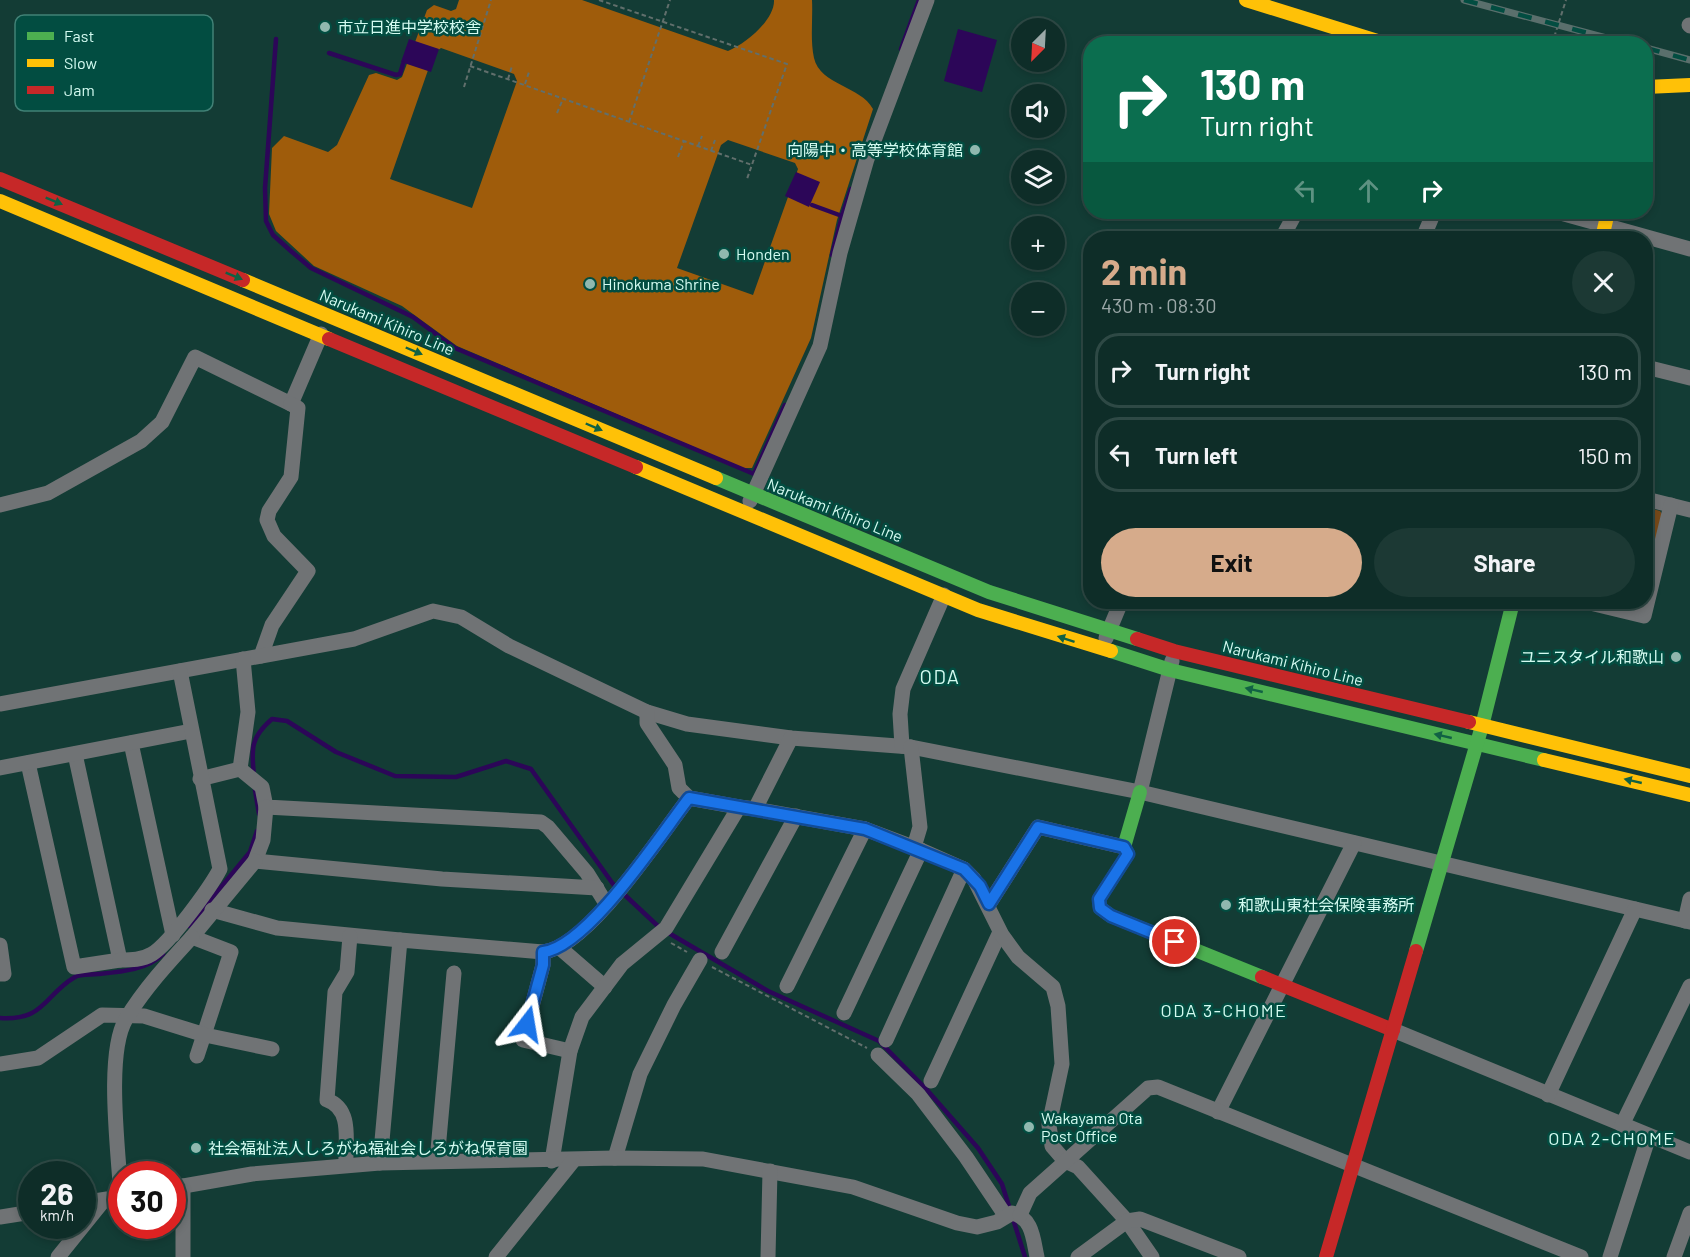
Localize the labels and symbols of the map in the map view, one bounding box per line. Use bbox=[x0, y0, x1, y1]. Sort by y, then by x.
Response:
legend bbox=[15, 15, 213, 111]
place label: 市立日進中学校校舎 bbox=[337, 17, 481, 36]
north arrow bbox=[1011, 18, 1065, 72]
marker: 市立日進中学校校舎 bbox=[318, 20, 332, 34]
text: Fast bbox=[64, 26, 94, 45]
text: Slow bbox=[64, 53, 97, 72]
text: Jam bbox=[64, 80, 95, 99]
place label: 向陽中・高等学校体育館 bbox=[787, 140, 963, 159]
marker: 向陽中・高等学校体育館 bbox=[968, 143, 982, 157]
one-way arrow bbox=[45, 197, 63, 206]
place label: Honden bbox=[736, 244, 790, 263]
marker: Honden bbox=[717, 247, 731, 261]
one-way arrow bbox=[226, 271, 244, 281]
place label: Hinokuma Shrine bbox=[602, 274, 720, 293]
marker: Hinokuma Shrine bbox=[583, 277, 597, 291]
street label: Narukami Kihiro Line bbox=[317, 285, 457, 358]
one-way arrow bbox=[405, 347, 423, 356]
one-way arrow bbox=[585, 422, 603, 432]
street label: Narukami Kihiro Line bbox=[765, 474, 906, 545]
one-way arrow bbox=[1057, 633, 1075, 643]
street label: Narukami Kihiro Line bbox=[1221, 636, 1365, 689]
place label: ユニスタイル和歌山 bbox=[1520, 647, 1664, 666]
marker: ユニスタイル和歌山 bbox=[1669, 650, 1683, 664]
district label: ODA bbox=[920, 664, 960, 688]
one-way arrow bbox=[1245, 685, 1263, 695]
one-way arrow bbox=[1434, 730, 1453, 740]
one-way arrow bbox=[1624, 776, 1642, 786]
place label: 和歌山東社会保険事務所 bbox=[1238, 895, 1414, 914]
marker: 和歌山東社会保険事務所 bbox=[1219, 898, 1233, 912]
pin bbox=[1149, 916, 1200, 967]
position arrow bbox=[495, 992, 559, 1056]
district label: ODA 3-CHOME bbox=[1161, 999, 1287, 1021]
place label: Wakayama Ota Post Office bbox=[1041, 1108, 1142, 1145]
marker: Wakayama Ota Post Office bbox=[1022, 1120, 1036, 1134]
district label: ODA 2-CHOME bbox=[1548, 1127, 1676, 1149]
place label: 社会福祉法人しろがね福祉会しろがね保育園 bbox=[208, 1138, 528, 1157]
marker: 社会福祉法人しろがね福祉会しろがね保育園 bbox=[189, 1141, 203, 1155]
speed limit sign: 30 bbox=[108, 1161, 186, 1239]

